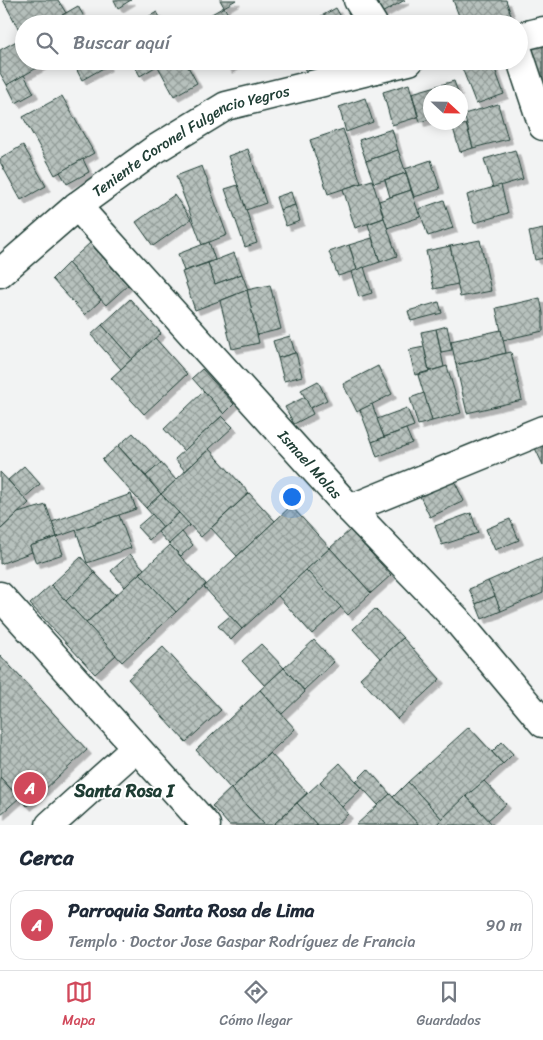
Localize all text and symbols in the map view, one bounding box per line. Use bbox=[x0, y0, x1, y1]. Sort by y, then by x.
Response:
search box bbox=[15, 15, 528, 70]
text: Buscar aquí bbox=[73, 26, 170, 59]
icon: search bbox=[33, 29, 61, 57]
street label: Teniente Coronel Fulgencio Yegros bbox=[87, 78, 292, 204]
north arrow bbox=[423, 85, 468, 130]
street label: Ismael Molas bbox=[271, 423, 349, 505]
your location bbox=[279, 484, 305, 510]
pin: A bbox=[14, 769, 46, 807]
district label: Santa Rosa I bbox=[73, 775, 176, 807]
text: Cerca bbox=[20, 839, 74, 877]
text: Parroquia Santa Rosa de Lima bbox=[68, 894, 314, 927]
text: A bbox=[32, 911, 42, 940]
text: 90 m bbox=[486, 911, 522, 940]
text: Templo · Doctor Jose Gaspar Rodríguez de Francia bbox=[68, 927, 416, 956]
tab: Mapa bbox=[62, 978, 95, 1033]
tab: Cómo llegar bbox=[220, 978, 292, 1033]
tab: Guardados bbox=[416, 978, 481, 1033]

